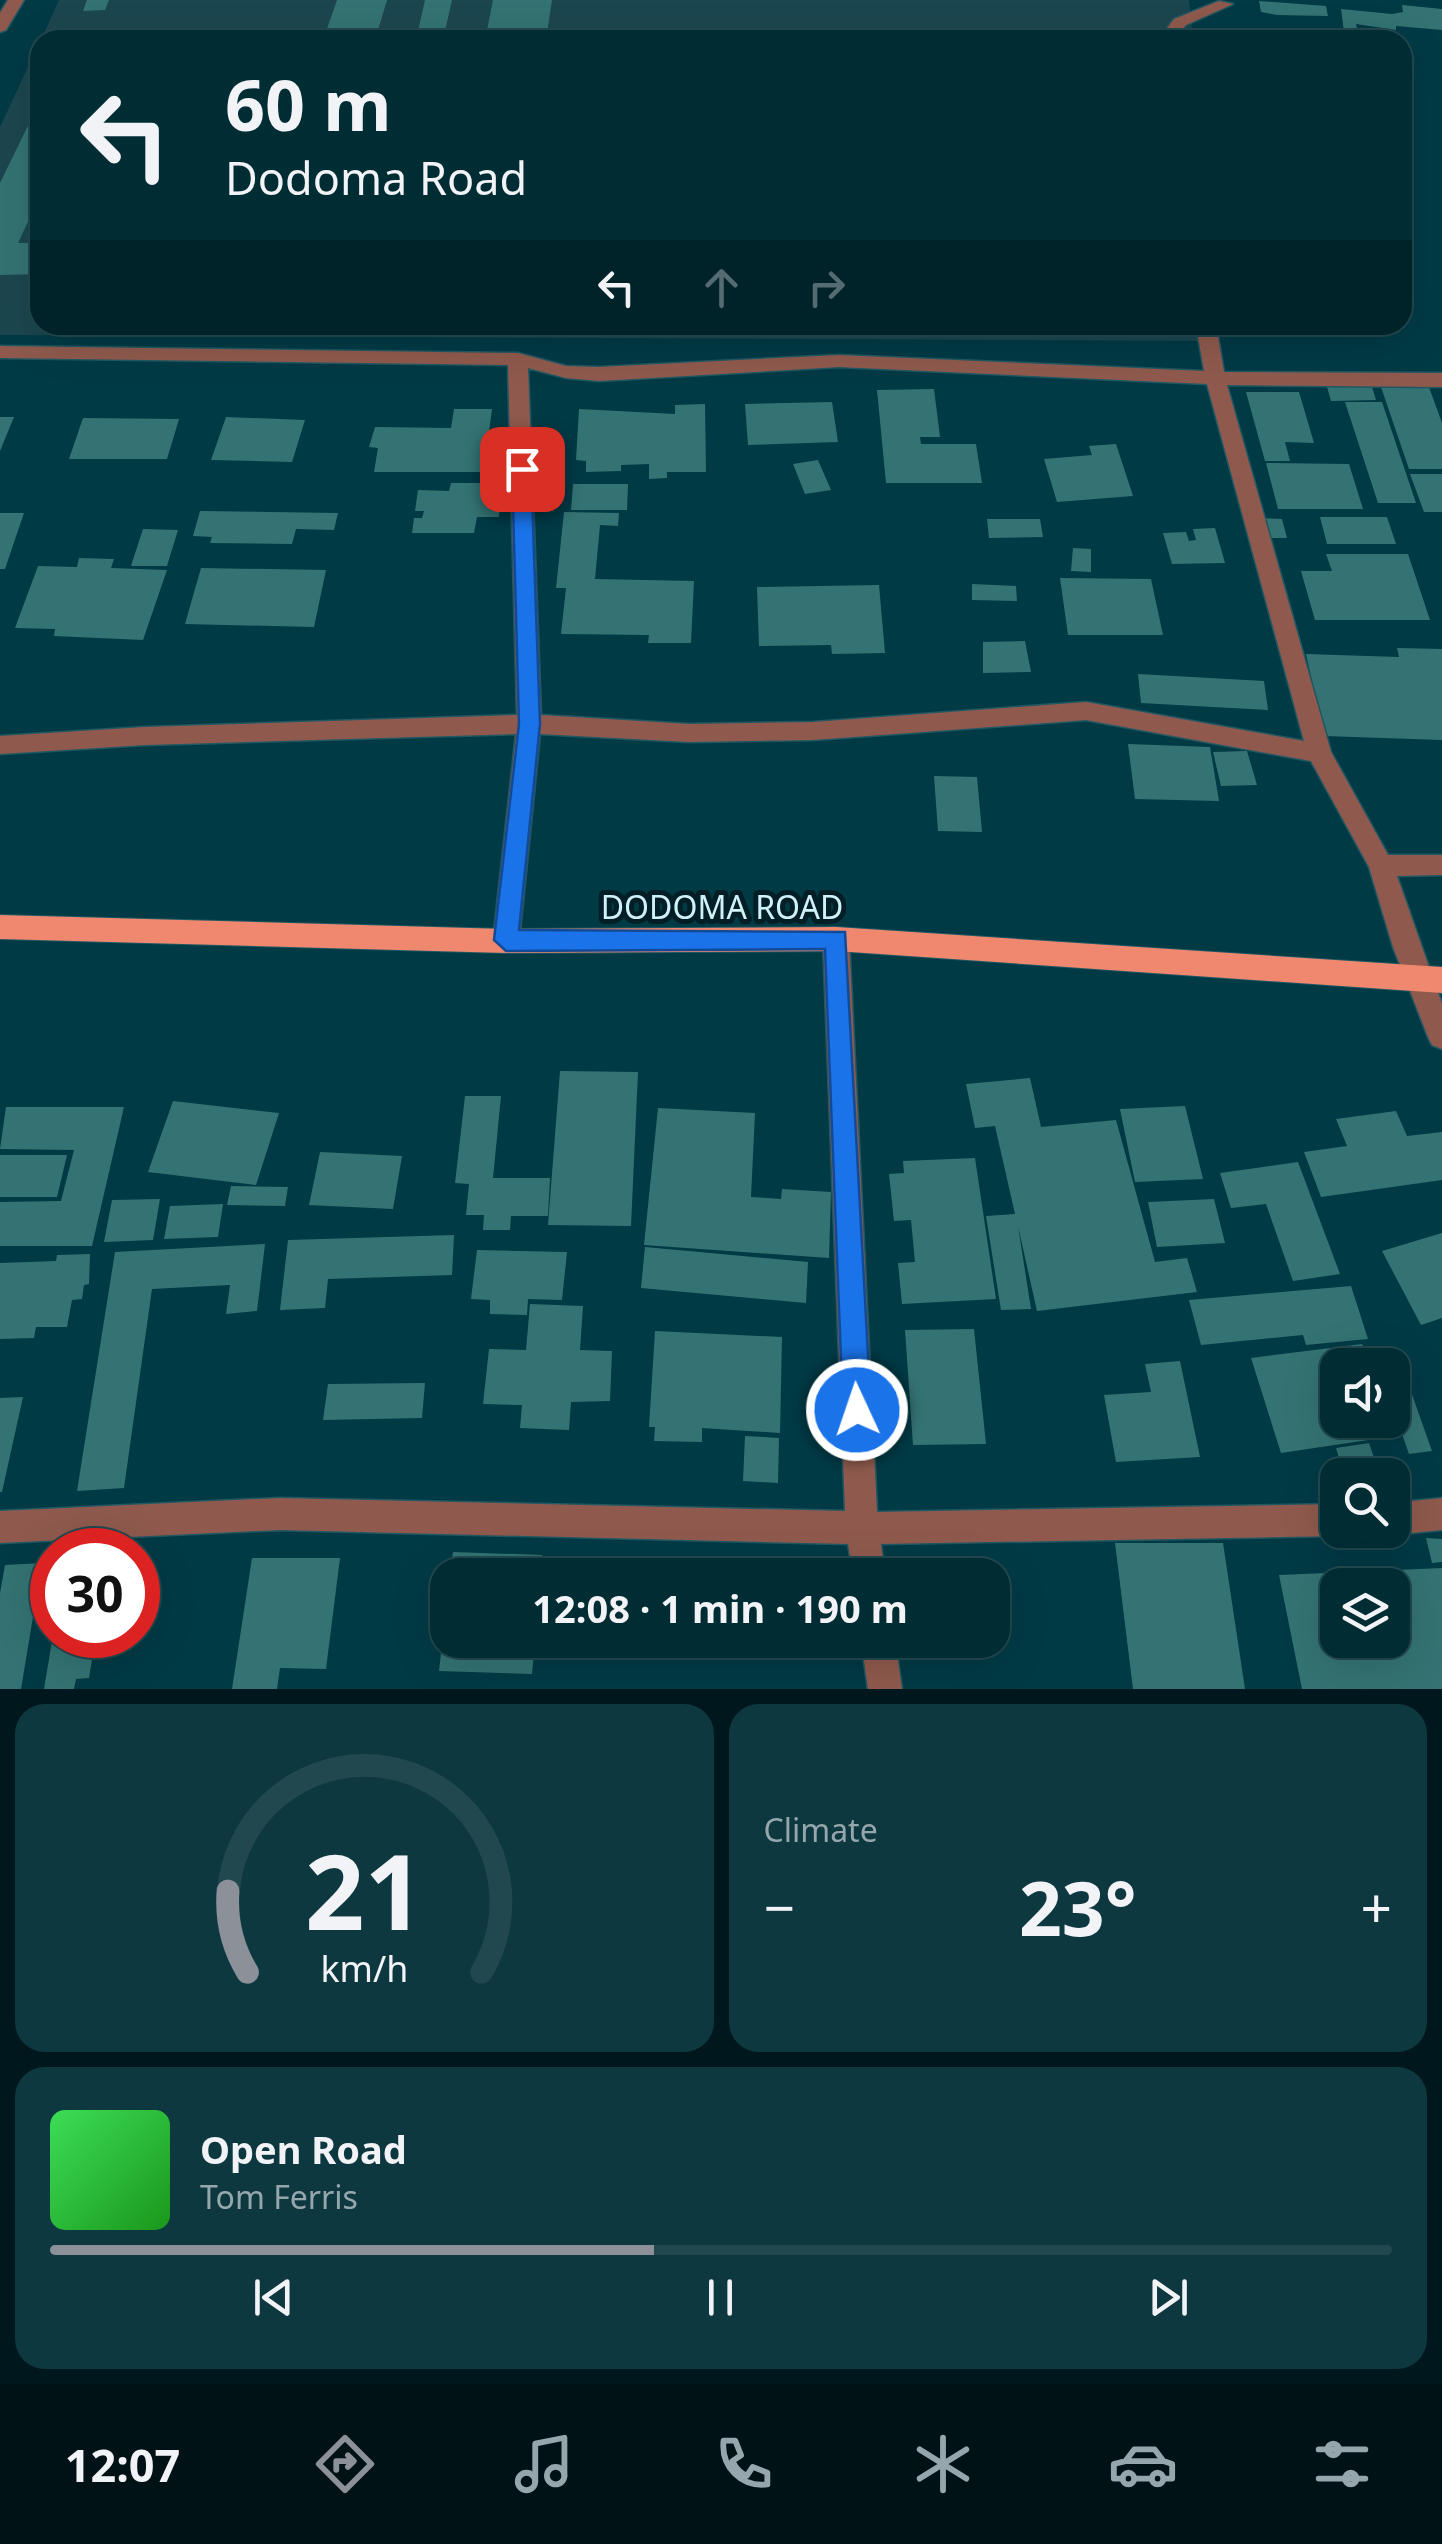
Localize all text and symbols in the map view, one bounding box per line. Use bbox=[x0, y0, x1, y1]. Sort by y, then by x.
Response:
text: 60 m bbox=[225, 56, 392, 152]
icon: left bbox=[60, 70, 190, 200]
text: Dodoma Road bbox=[225, 147, 527, 208]
icon: left bbox=[589, 260, 644, 315]
icon: ahead bbox=[694, 260, 749, 315]
icon: right bbox=[799, 260, 854, 315]
pin bbox=[480, 427, 565, 512]
icon: arrive bbox=[495, 442, 550, 497]
street label: DODOMA ROAD bbox=[601, 885, 843, 928]
map controls bbox=[1320, 1348, 1410, 1658]
button: sound bbox=[1320, 1348, 1410, 1438]
position arrow bbox=[805, 1358, 909, 1462]
button: search bbox=[1320, 1458, 1410, 1548]
speed limit sign: 30 bbox=[30, 1528, 160, 1658]
button: layers bbox=[1320, 1568, 1410, 1658]
text: 12:08 · 1 min · 190 m bbox=[532, 1582, 908, 1634]
text: Climate bbox=[764, 1808, 878, 1851]
text: 21 bbox=[305, 1819, 424, 1960]
text: 23° bbox=[1019, 1856, 1137, 1958]
text: − bbox=[764, 1869, 795, 1944]
text: + bbox=[1361, 1869, 1392, 1944]
text: km/h bbox=[320, 1944, 408, 1992]
text: Open Road bbox=[200, 2123, 407, 2175]
text: Tom Ferris bbox=[200, 2175, 358, 2218]
icon: previous bbox=[246, 2270, 301, 2325]
icon: pause bbox=[693, 2270, 748, 2325]
icon: next bbox=[1141, 2270, 1196, 2325]
icon: directions bbox=[310, 2429, 380, 2499]
icon: music bbox=[509, 2429, 579, 2499]
icon: phone bbox=[709, 2429, 779, 2499]
icon: climate bbox=[908, 2429, 978, 2499]
icon: car bbox=[1108, 2429, 1178, 2499]
icon: filters bbox=[1307, 2429, 1377, 2499]
text: 12:07 bbox=[65, 2434, 180, 2495]

